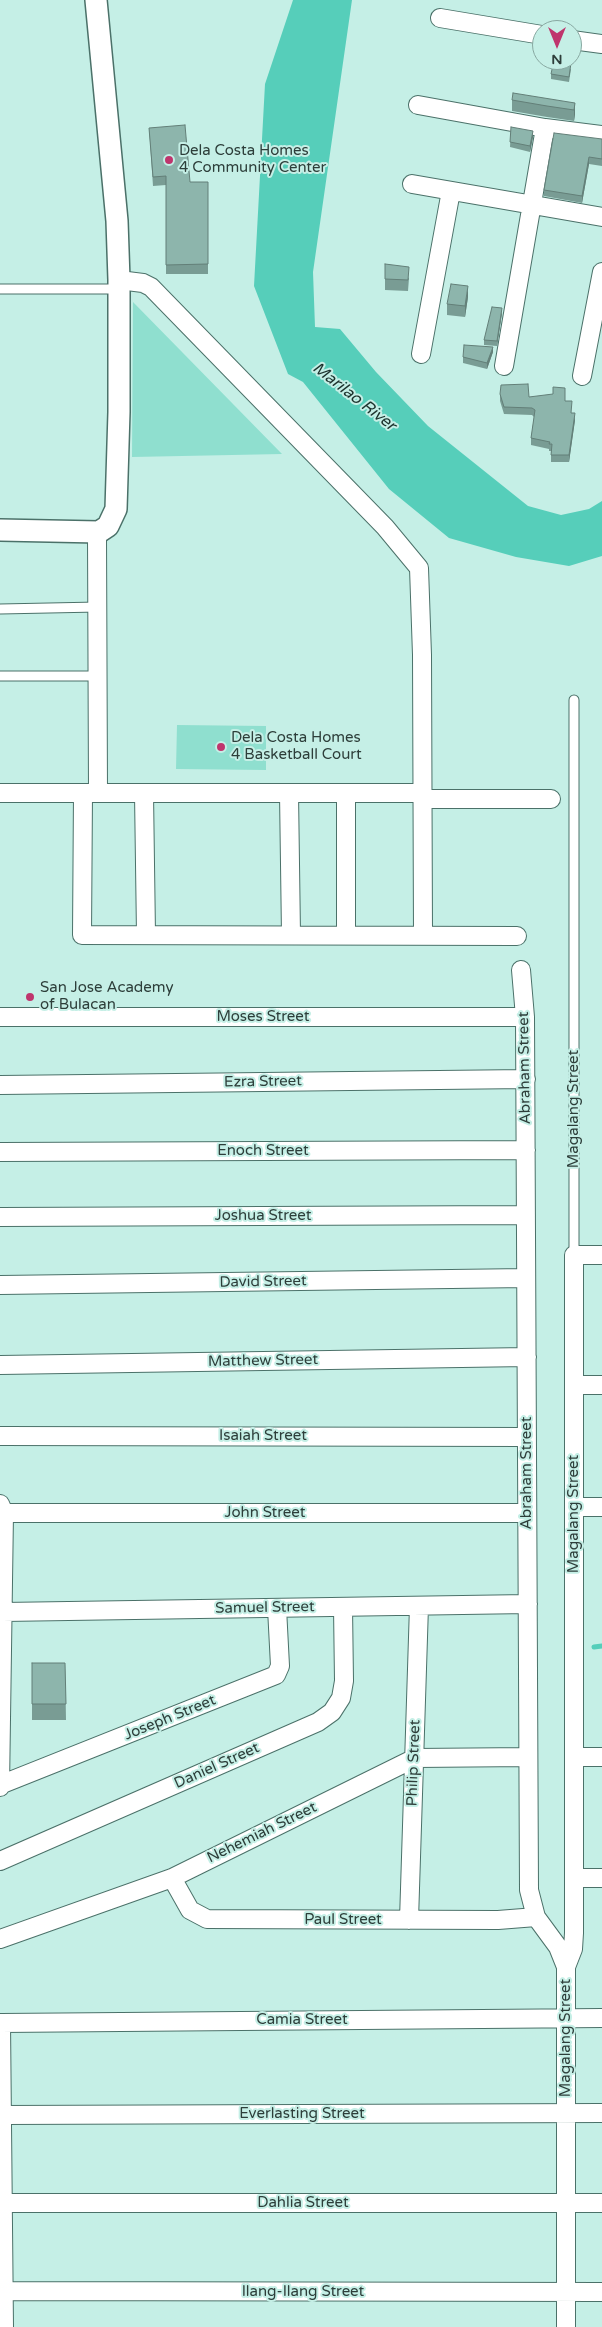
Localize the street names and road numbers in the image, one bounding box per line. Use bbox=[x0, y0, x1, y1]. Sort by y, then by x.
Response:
street label: Moses Street bbox=[216, 1008, 310, 1026]
street label: Abraham Street bbox=[515, 1011, 535, 1125]
street label: Magalang Street bbox=[565, 1050, 583, 1168]
street label: Ezra Street bbox=[224, 1072, 302, 1092]
street label: Enoch Street bbox=[217, 1142, 309, 1160]
street label: Joshua Street bbox=[215, 1207, 311, 1225]
street label: David Street bbox=[219, 1272, 307, 1292]
street label: Matthew Street bbox=[208, 1351, 318, 1371]
street label: Abraham Street bbox=[518, 1417, 536, 1529]
street label: Isaiah Street bbox=[219, 1427, 307, 1445]
street label: Magalang Street bbox=[565, 1455, 583, 1573]
street label: John Street bbox=[224, 1504, 306, 1522]
street label: Samuel Street bbox=[215, 1598, 315, 1618]
street label: Joseph Street bbox=[122, 1691, 218, 1745]
street label: Philip Street bbox=[403, 1719, 425, 1807]
street label: Daniel Street bbox=[172, 1739, 262, 1793]
street label: Nehemiah Street bbox=[204, 1799, 320, 1867]
street label: Paul Street bbox=[304, 1911, 382, 1929]
street label: Magalang Street bbox=[557, 1979, 575, 2097]
street label: Camia Street bbox=[256, 2011, 348, 2029]
street label: Everlasting Street bbox=[239, 2105, 365, 2123]
street label: Dahlia Street bbox=[257, 2194, 349, 2212]
street label: Ilang-Ilang Street bbox=[242, 2283, 364, 2301]

